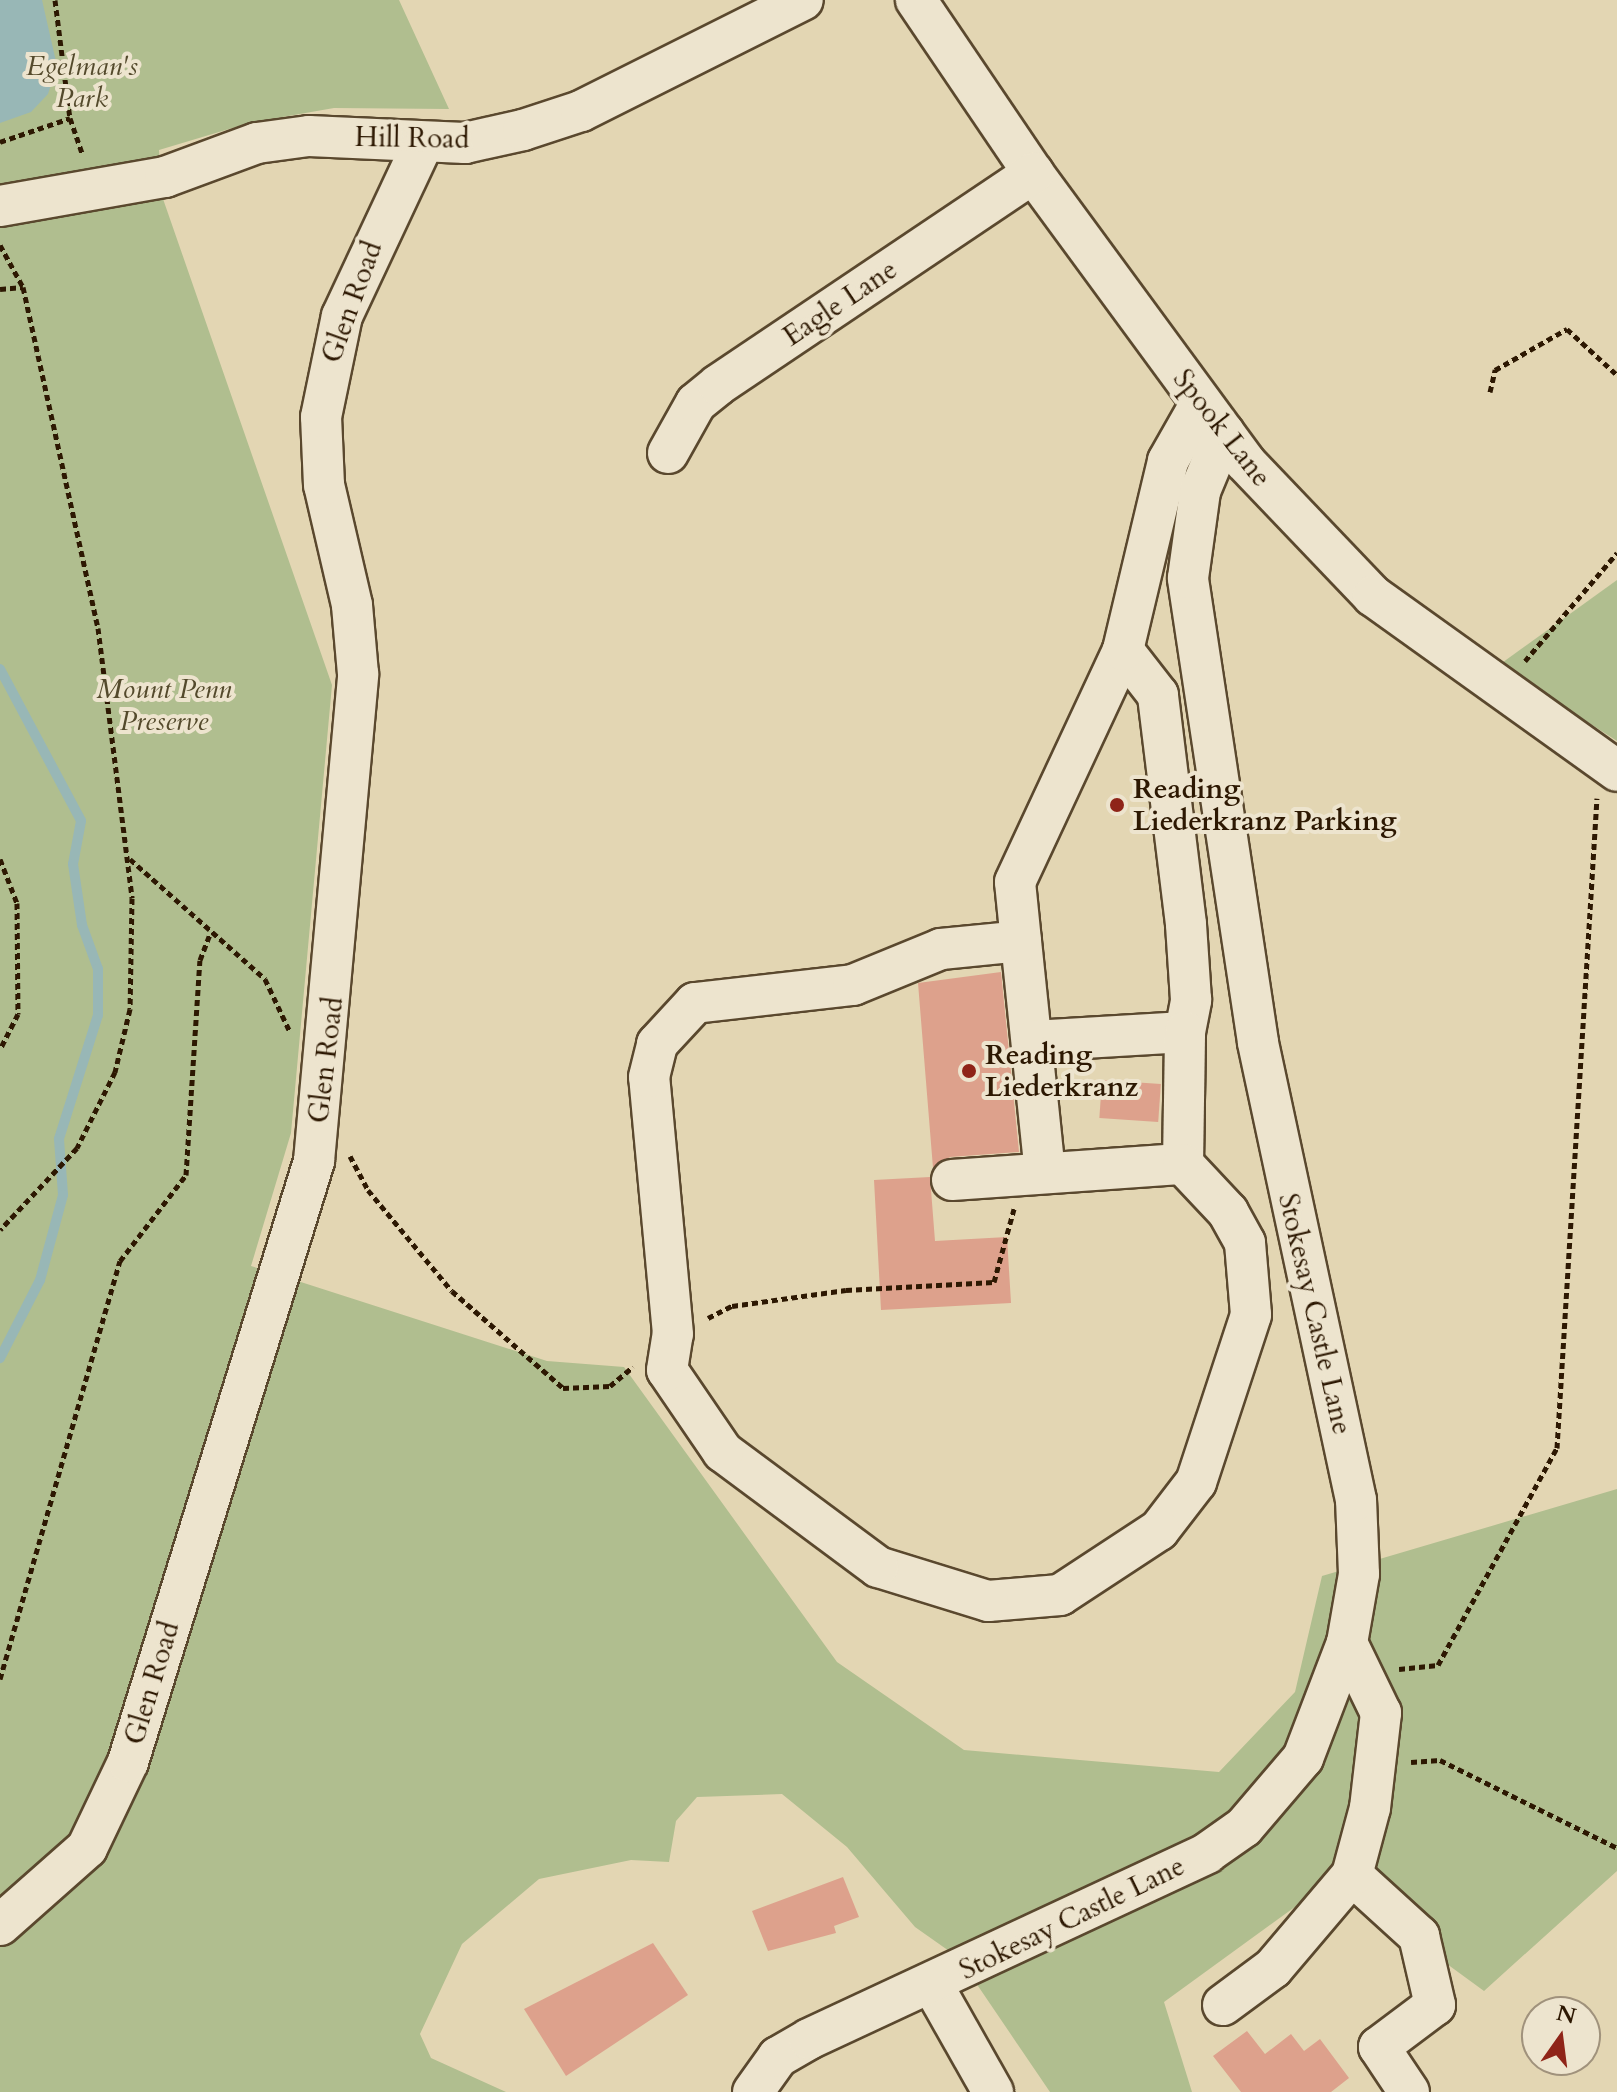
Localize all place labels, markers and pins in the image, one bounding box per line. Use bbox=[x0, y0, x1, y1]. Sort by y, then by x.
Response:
place label: Reading Liederkranz Parking bbox=[1133, 772, 1397, 838]
marker: Reading Liederkranz Parking bbox=[1108, 796, 1126, 814]
place label: Reading Liederkranz bbox=[985, 1038, 1139, 1104]
marker: Reading Liederkranz bbox=[960, 1062, 978, 1080]

